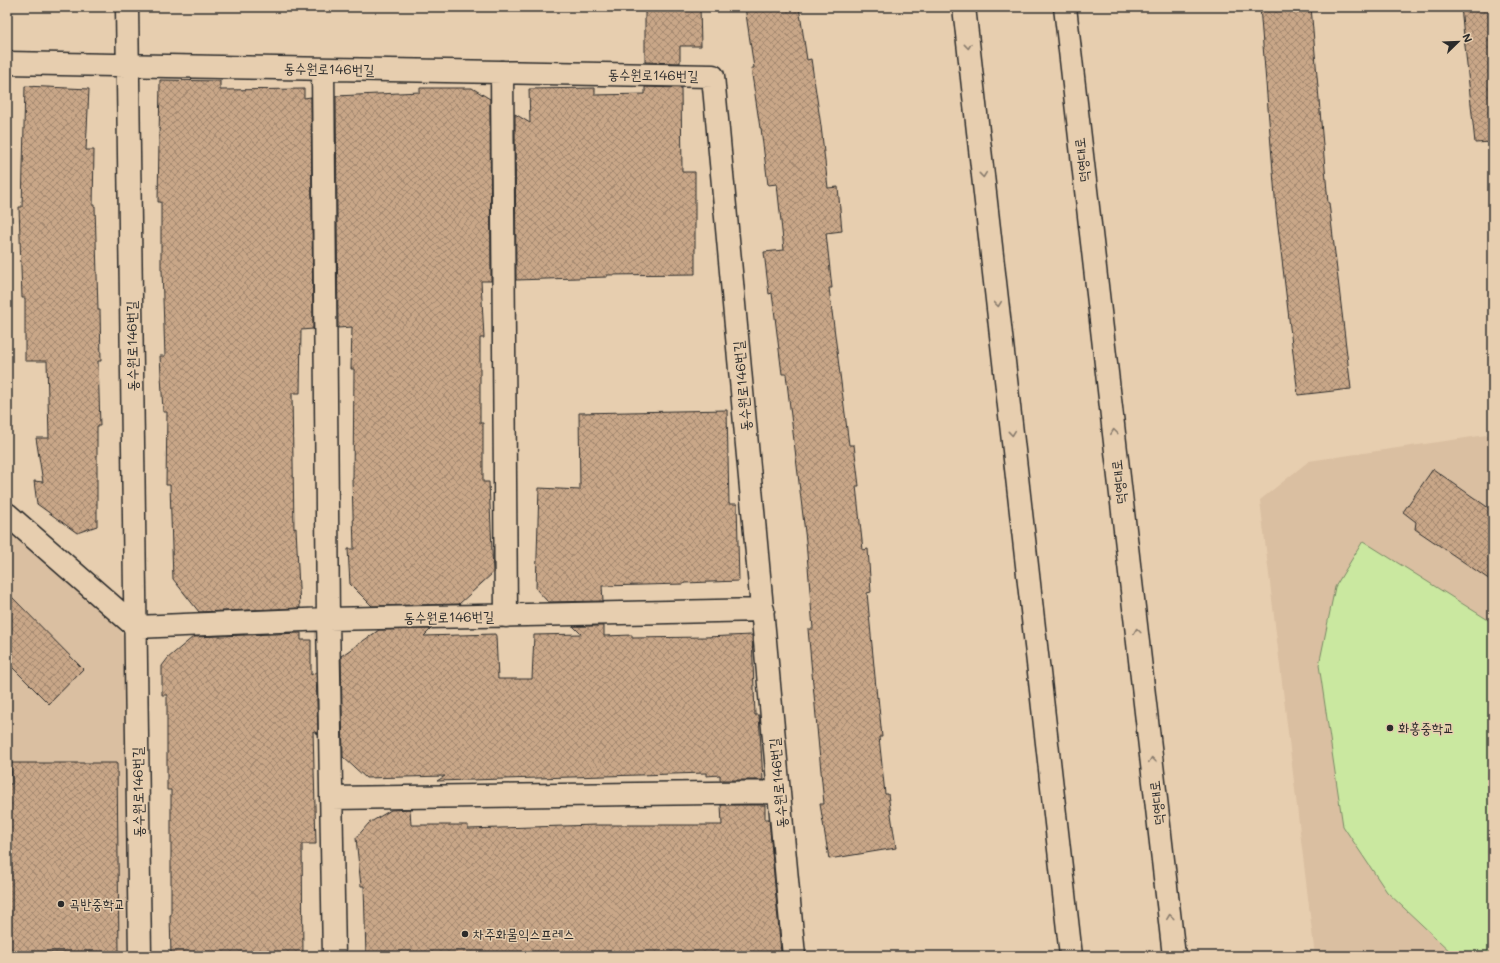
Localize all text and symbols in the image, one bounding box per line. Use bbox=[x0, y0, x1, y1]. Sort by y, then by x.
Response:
north arrow bbox=[1438, 22, 1478, 62]
text: N bbox=[1459, 31, 1476, 45]
one-way arrow bbox=[964, 43, 973, 49]
street label: 동수원로146번길 bbox=[284, 58, 375, 79]
street label: 동수원로146번길 bbox=[608, 64, 699, 85]
street label: 덕영대로 bbox=[1069, 137, 1094, 184]
one-way arrow bbox=[978, 172, 987, 178]
street label: 동수원로146번길 bbox=[121, 300, 142, 391]
one-way arrow bbox=[993, 301, 1002, 307]
street label: 동수원로146번길 bbox=[728, 339, 755, 432]
one-way arrow bbox=[1110, 429, 1119, 436]
one-way arrow bbox=[1007, 430, 1016, 436]
street label: 덕영대로 bbox=[1106, 459, 1131, 506]
street label: 동수원로146번길 bbox=[404, 606, 495, 627]
one-way arrow bbox=[1133, 628, 1142, 634]
place label: 화홍중학교 bbox=[1398, 718, 1454, 737]
marker: 화홍중학교 bbox=[1385, 723, 1395, 733]
street label: 동수원로146번길 bbox=[764, 736, 791, 829]
street label: 동수원로146번길 bbox=[127, 746, 148, 837]
one-way arrow bbox=[1147, 757, 1156, 763]
street label: 덕영대로 bbox=[1144, 780, 1169, 827]
place label: 곡반중학교 bbox=[69, 894, 125, 913]
marker: 곡반중학교 bbox=[56, 899, 66, 909]
one-way arrow bbox=[1166, 914, 1175, 920]
place label: 차주화물익스프레스 bbox=[473, 924, 574, 943]
marker: 차주화물익스프레스 bbox=[460, 929, 470, 939]

